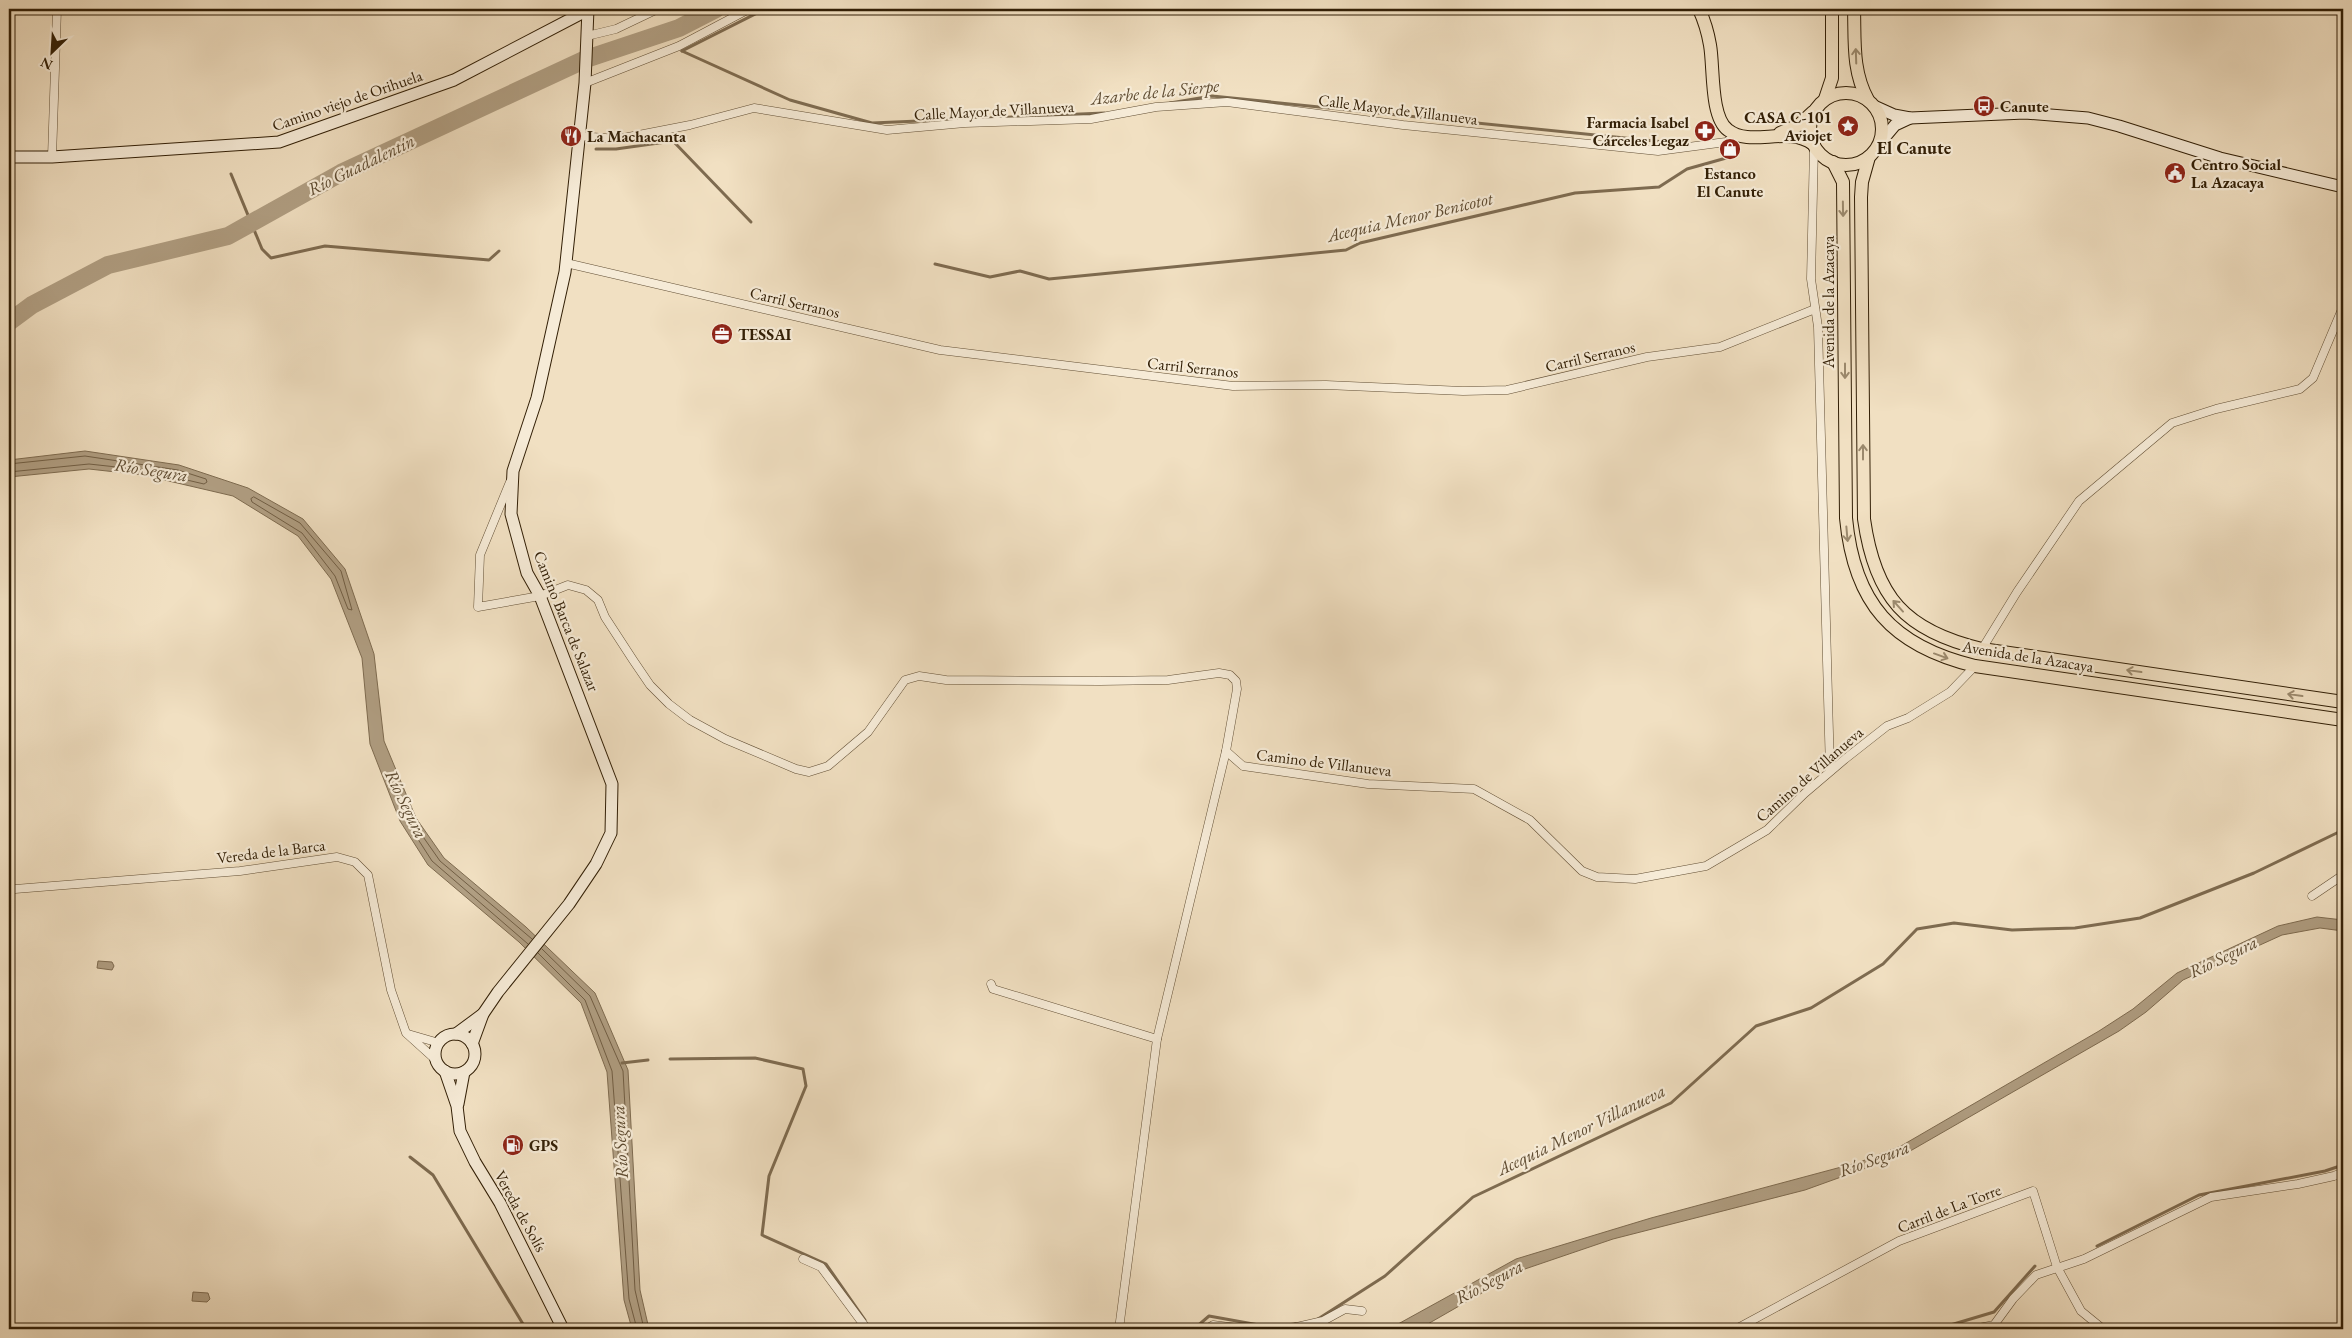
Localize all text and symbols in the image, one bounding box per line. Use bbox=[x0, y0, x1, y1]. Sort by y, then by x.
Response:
north arrow bbox=[28, 28, 78, 78]
one-way arrow bbox=[1851, 48, 1860, 64]
text: N bbox=[37, 53, 55, 74]
street label: Camino viejo de Orihuela bbox=[269, 65, 426, 136]
water label: Azarbe de la Sierpe bbox=[1088, 73, 1221, 111]
street label: Calle Mayor de Villanueva bbox=[1317, 89, 1479, 130]
bus stop icon: Canute bbox=[1972, 94, 1996, 118]
street label: Calle Mayor de Villanueva bbox=[913, 96, 1075, 125]
place label: Canute bbox=[2000, 96, 2049, 117]
place label: CASA C-101 Aviojet bbox=[1744, 107, 1832, 146]
place label: Farmacia Isabel Cárceles Legaz bbox=[1586, 112, 1689, 151]
place icon: CASA C-101 Aviojet bbox=[1836, 114, 1860, 138]
pharmacy icon: Farmacia Isabel Cárceles Legaz bbox=[1693, 119, 1717, 143]
restaurant icon: La Machacanta bbox=[559, 124, 583, 148]
place label: La Machacanta bbox=[587, 126, 687, 147]
water label: Río Guadalentín bbox=[303, 129, 418, 200]
district label: El Canute bbox=[1877, 136, 1952, 159]
shop icon: Estanco El Canute bbox=[1718, 137, 1742, 161]
place label: Centro Social La Azacaya bbox=[2191, 154, 2282, 193]
public building icon: Centro Social La Azacaya bbox=[2163, 161, 2187, 185]
place label: Estanco El Canute bbox=[1697, 163, 1763, 202]
water label: Acequia Menor Benicotot bbox=[1323, 186, 1496, 249]
one-way arrow bbox=[1838, 200, 1848, 217]
street label: Avenida de la Azacaya bbox=[1818, 235, 1839, 369]
street label: Carril Serranos bbox=[748, 282, 842, 323]
office icon: TESSAI bbox=[710, 322, 734, 346]
place label: TESSAI bbox=[738, 324, 791, 345]
street label: Carril Serranos bbox=[1543, 336, 1637, 377]
street label: Carril Serranos bbox=[1146, 352, 1240, 383]
one-way arrow bbox=[1840, 363, 1850, 379]
one-way arrow bbox=[1859, 444, 1868, 460]
water label: Río Segura bbox=[113, 452, 189, 488]
one-way arrow bbox=[1843, 526, 1852, 542]
street label: Camino Barca de Salazar bbox=[529, 548, 605, 695]
one-way arrow bbox=[1892, 600, 1904, 613]
street label: Avenida de la Azacaya bbox=[1960, 636, 2096, 677]
one-way arrow bbox=[1933, 652, 1948, 661]
one-way arrow bbox=[2127, 666, 2143, 676]
one-way arrow bbox=[2287, 689, 2303, 699]
street label: Camino de Villanueva bbox=[1751, 721, 1868, 827]
street label: Camino de Villanueva bbox=[1255, 744, 1393, 781]
water label: Río Segura bbox=[379, 766, 433, 842]
street label: Vereda de la Barca bbox=[216, 834, 327, 869]
water label: Río Segura bbox=[2185, 930, 2261, 984]
water label: Acequia Menor Villanueva bbox=[1491, 1079, 1670, 1183]
water label: Río Segura bbox=[606, 1105, 634, 1179]
fuel station icon: GPS bbox=[501, 1133, 525, 1157]
place label: GPS bbox=[529, 1135, 558, 1156]
water label: Río Segura bbox=[1835, 1135, 1913, 1183]
street label: Vereda de Solís bbox=[490, 1167, 552, 1256]
street label: Carril de La Torre bbox=[1894, 1179, 2004, 1238]
water label: Río Segura bbox=[1451, 1254, 1527, 1310]

